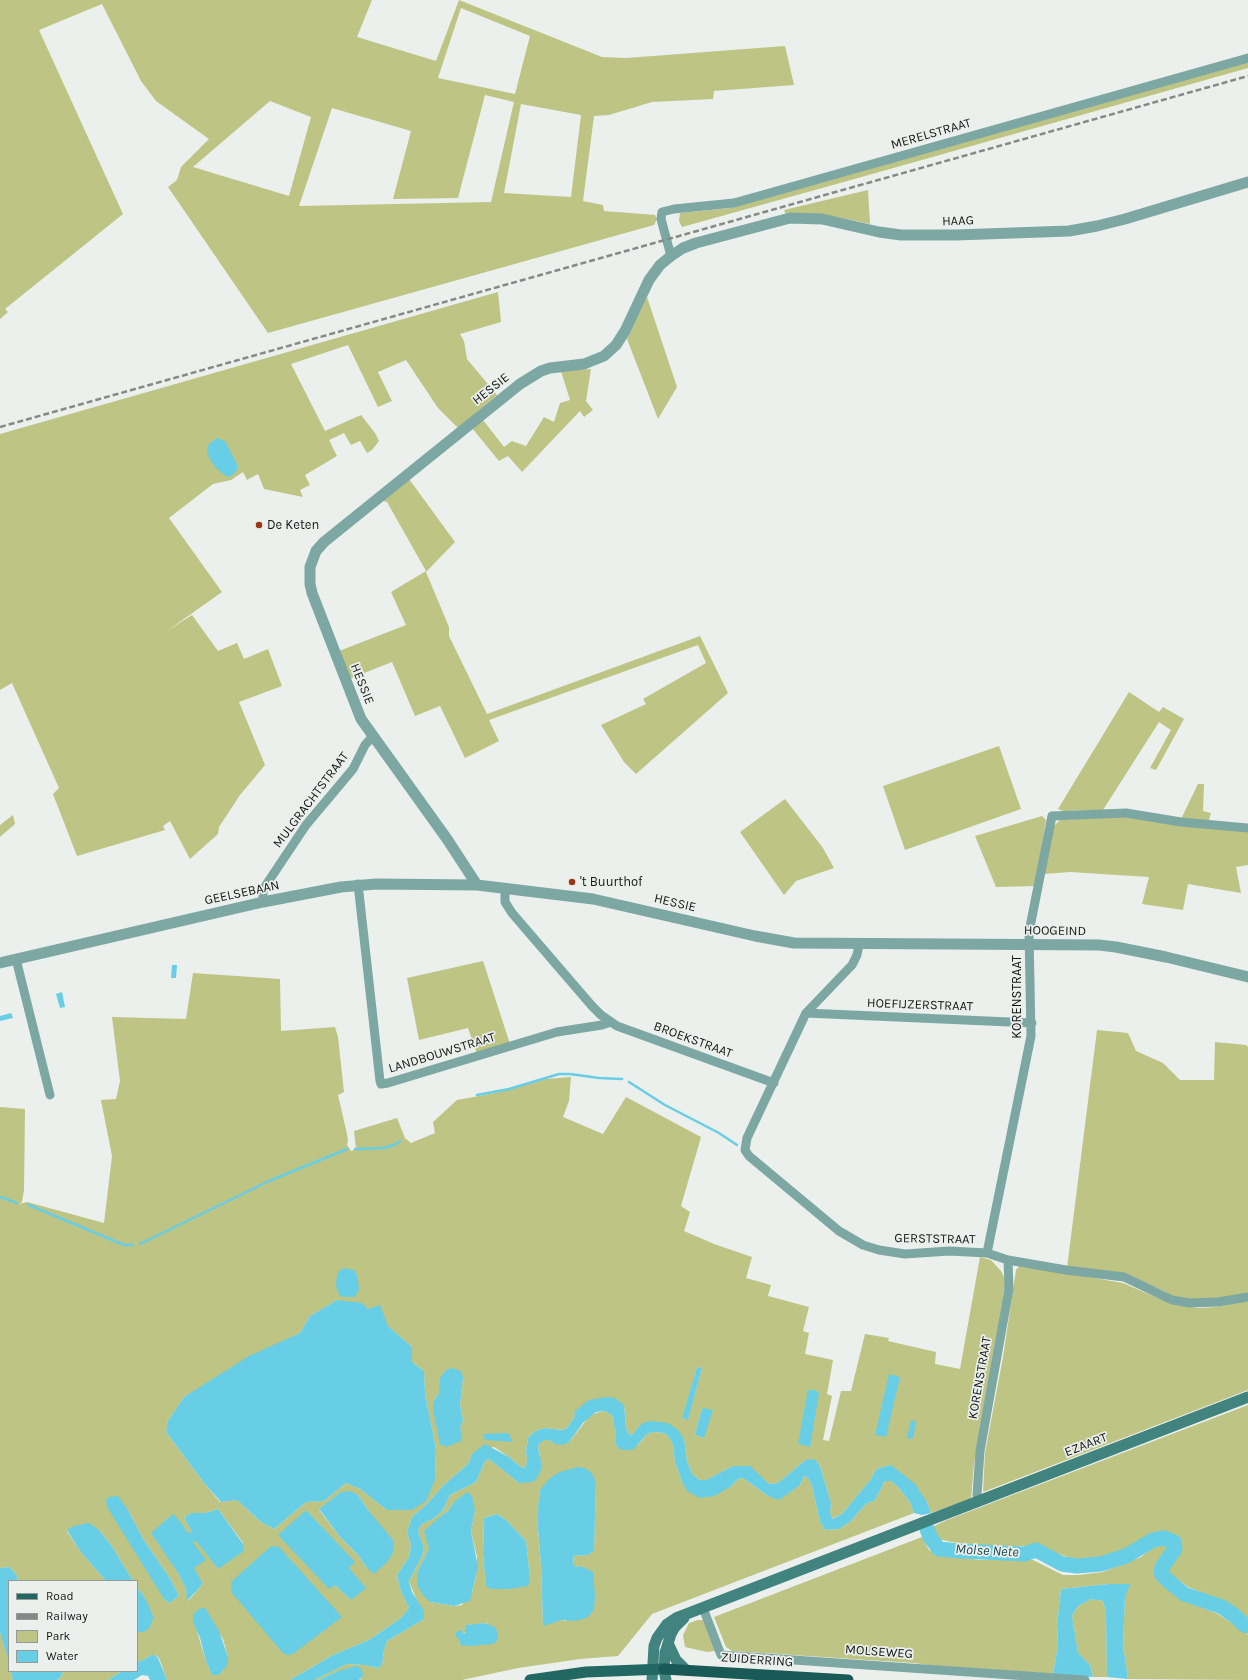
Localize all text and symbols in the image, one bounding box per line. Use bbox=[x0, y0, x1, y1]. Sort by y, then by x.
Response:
street label: MERELSTRAAT bbox=[889, 115, 973, 153]
street label: HAAG bbox=[942, 213, 974, 229]
street label: HESSIE bbox=[469, 370, 513, 408]
place label: De Keten bbox=[267, 517, 319, 533]
marker: De Keten bbox=[254, 520, 264, 530]
street label: HESSIE bbox=[347, 661, 377, 707]
street label: MULGRACHTSTRAAT bbox=[270, 749, 352, 851]
place label: 't Buurthof bbox=[580, 874, 643, 890]
street label: GEELSEBAAN bbox=[203, 877, 281, 909]
marker: 't Buurthof bbox=[567, 877, 577, 887]
street label: HESSIE bbox=[652, 891, 698, 915]
street label: HOOGEIND bbox=[1024, 923, 1086, 939]
street label: KORENSTRAAT bbox=[1009, 955, 1025, 1039]
street label: HOEFIJZERSTRAAT bbox=[867, 995, 973, 1015]
street label: BROEKSTRAAT bbox=[651, 1018, 735, 1062]
street label: LANDBOUWSTRAAT bbox=[387, 1029, 497, 1077]
street label: GERSTSTRAAT bbox=[894, 1230, 976, 1248]
street label: KORENSTRAAT bbox=[965, 1335, 995, 1421]
street label: EZAART bbox=[1062, 1430, 1110, 1460]
water label: Molse Nete bbox=[955, 1541, 1019, 1561]
legend bbox=[8, 1580, 138, 1672]
text: Road bbox=[46, 1589, 74, 1603]
text: Railway bbox=[46, 1609, 88, 1623]
text: Park bbox=[46, 1629, 70, 1643]
street label: MOLSEWEG bbox=[845, 1642, 913, 1662]
text: Water bbox=[46, 1649, 78, 1663]
street label: ZUIDERRING bbox=[720, 1650, 794, 1670]

